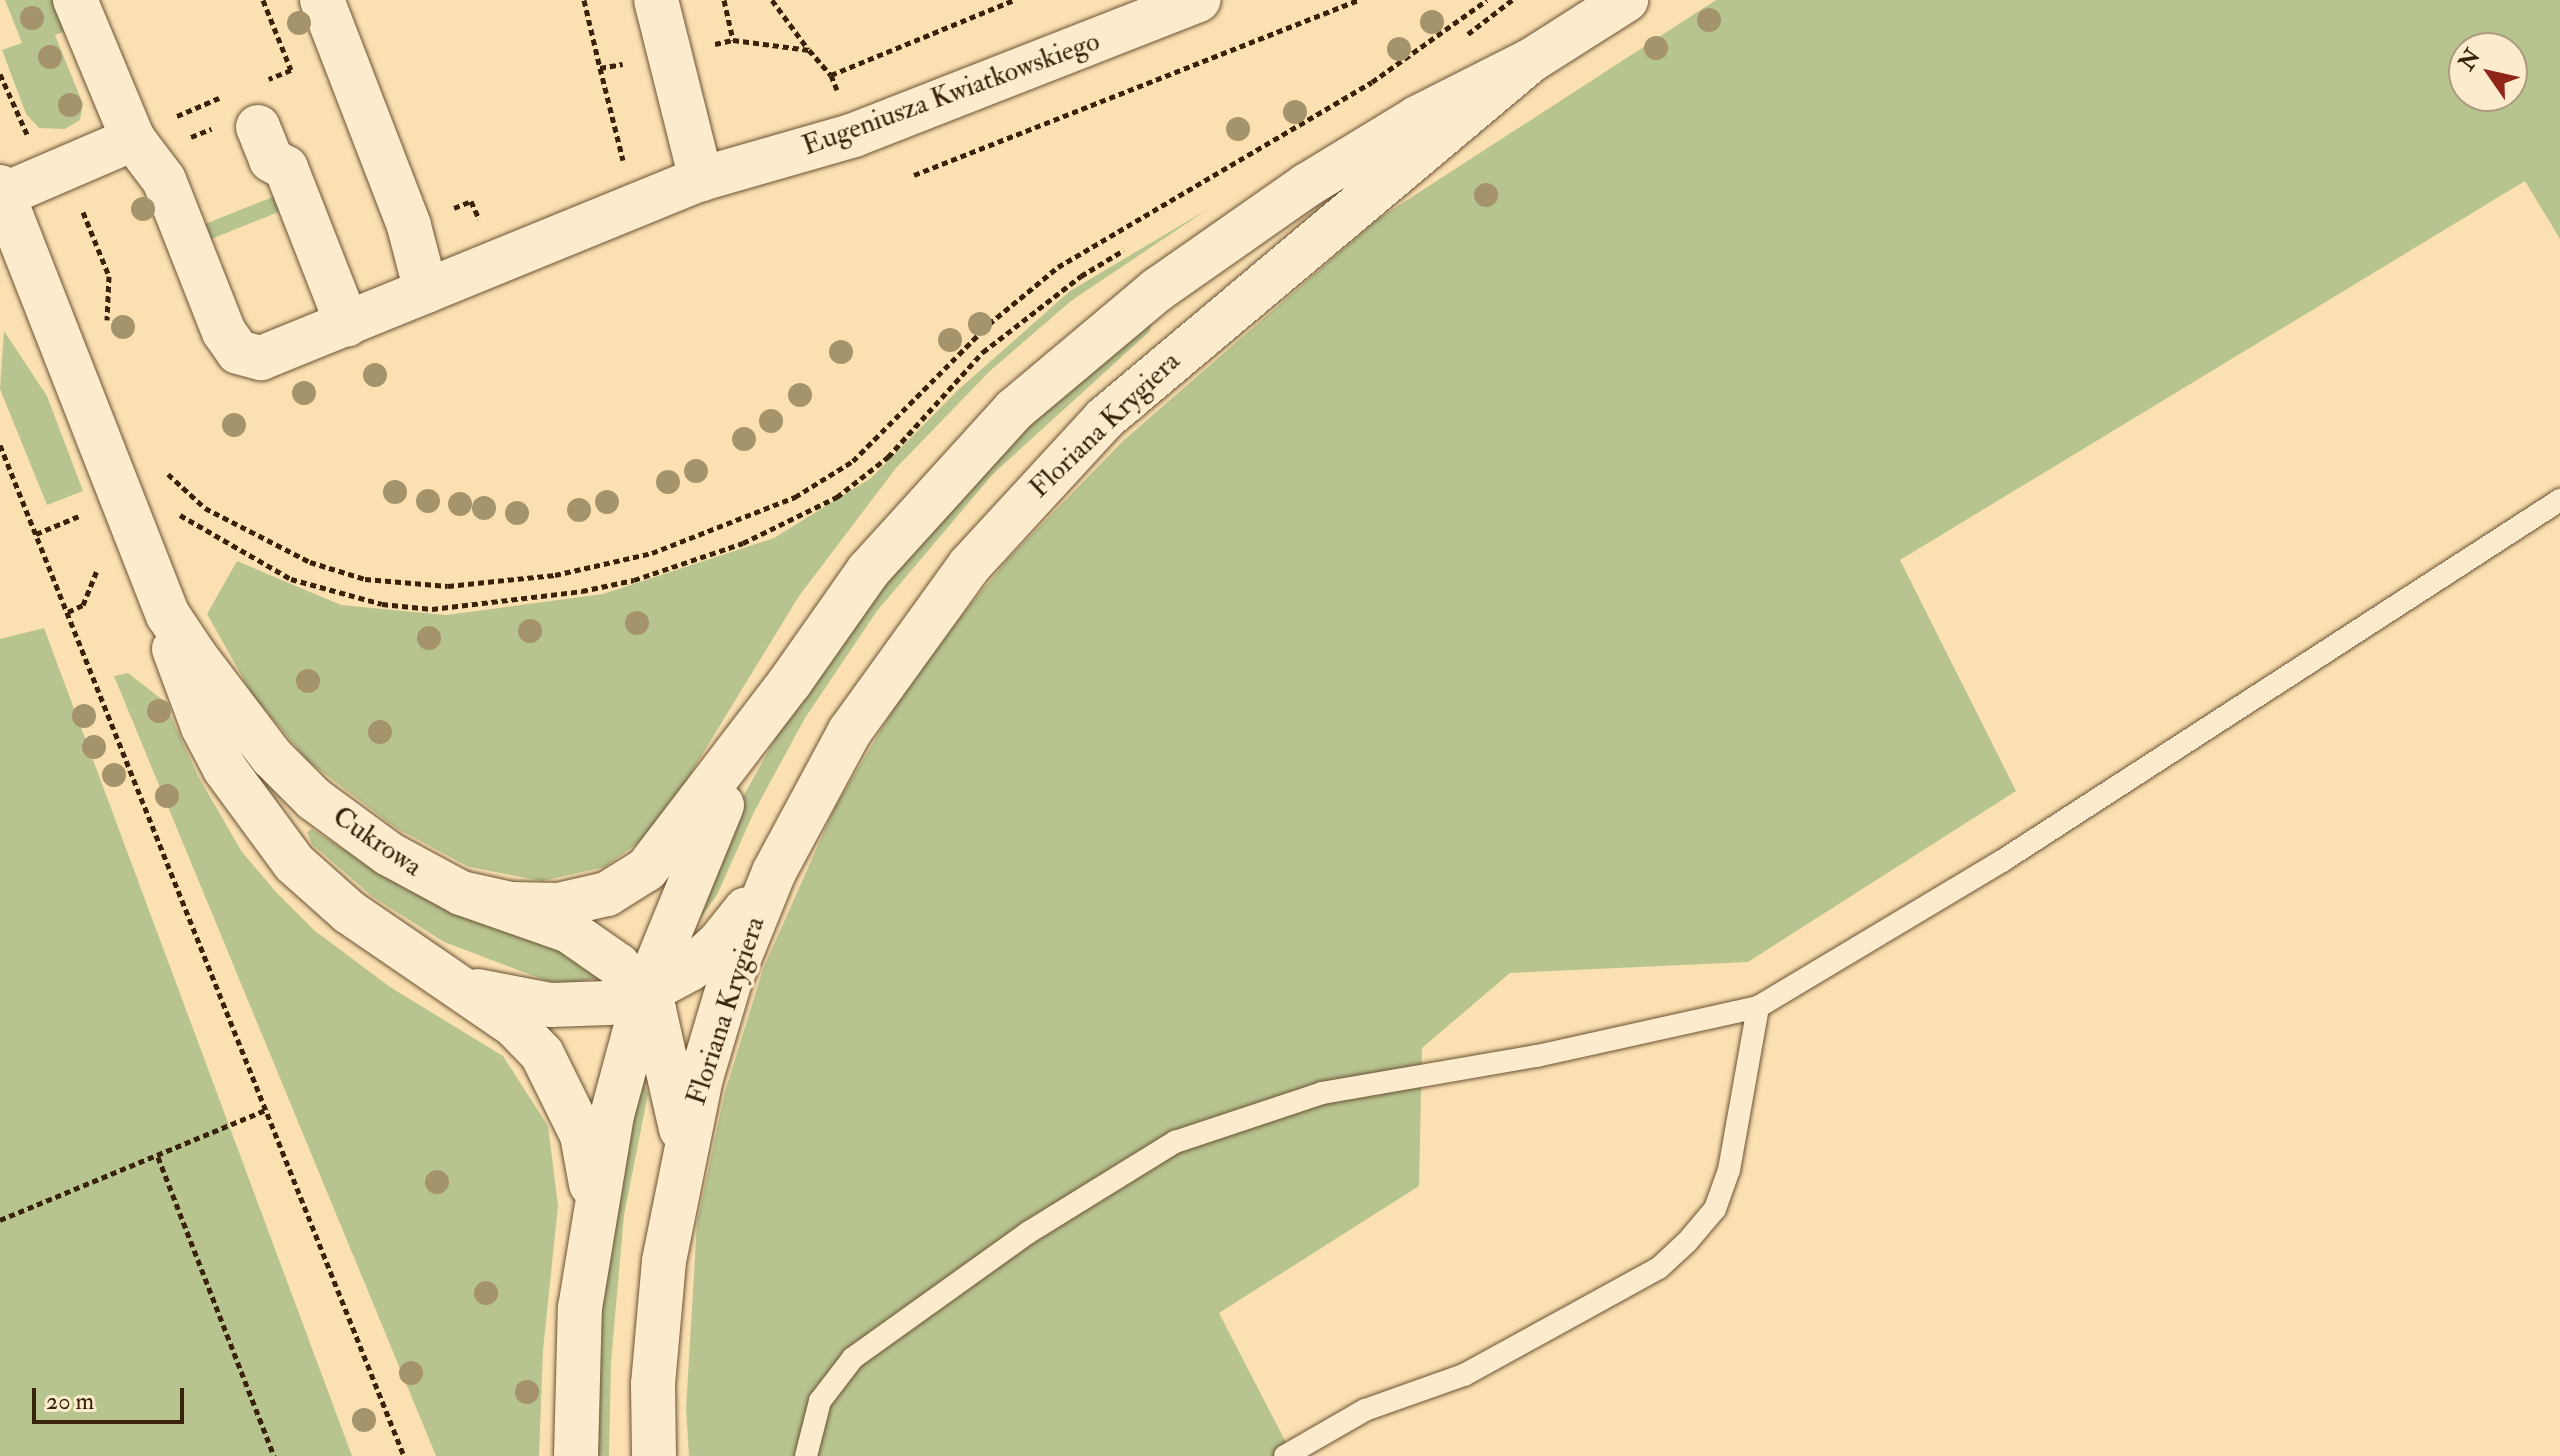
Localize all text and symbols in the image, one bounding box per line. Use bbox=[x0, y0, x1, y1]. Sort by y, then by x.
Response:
street label: Eugeniusza Kwiatkowskiego bbox=[798, 25, 1104, 163]
north arrow bbox=[2448, 32, 2528, 112]
text: N bbox=[2453, 44, 2487, 76]
street label: Floriana Krygiera bbox=[1023, 345, 1187, 505]
street label: Cukrowa bbox=[326, 800, 428, 884]
street label: Floriana Krygiera bbox=[680, 913, 772, 1109]
scale bar bbox=[36, 1372, 188, 1422]
text: 20 m bbox=[46, 1386, 94, 1417]

